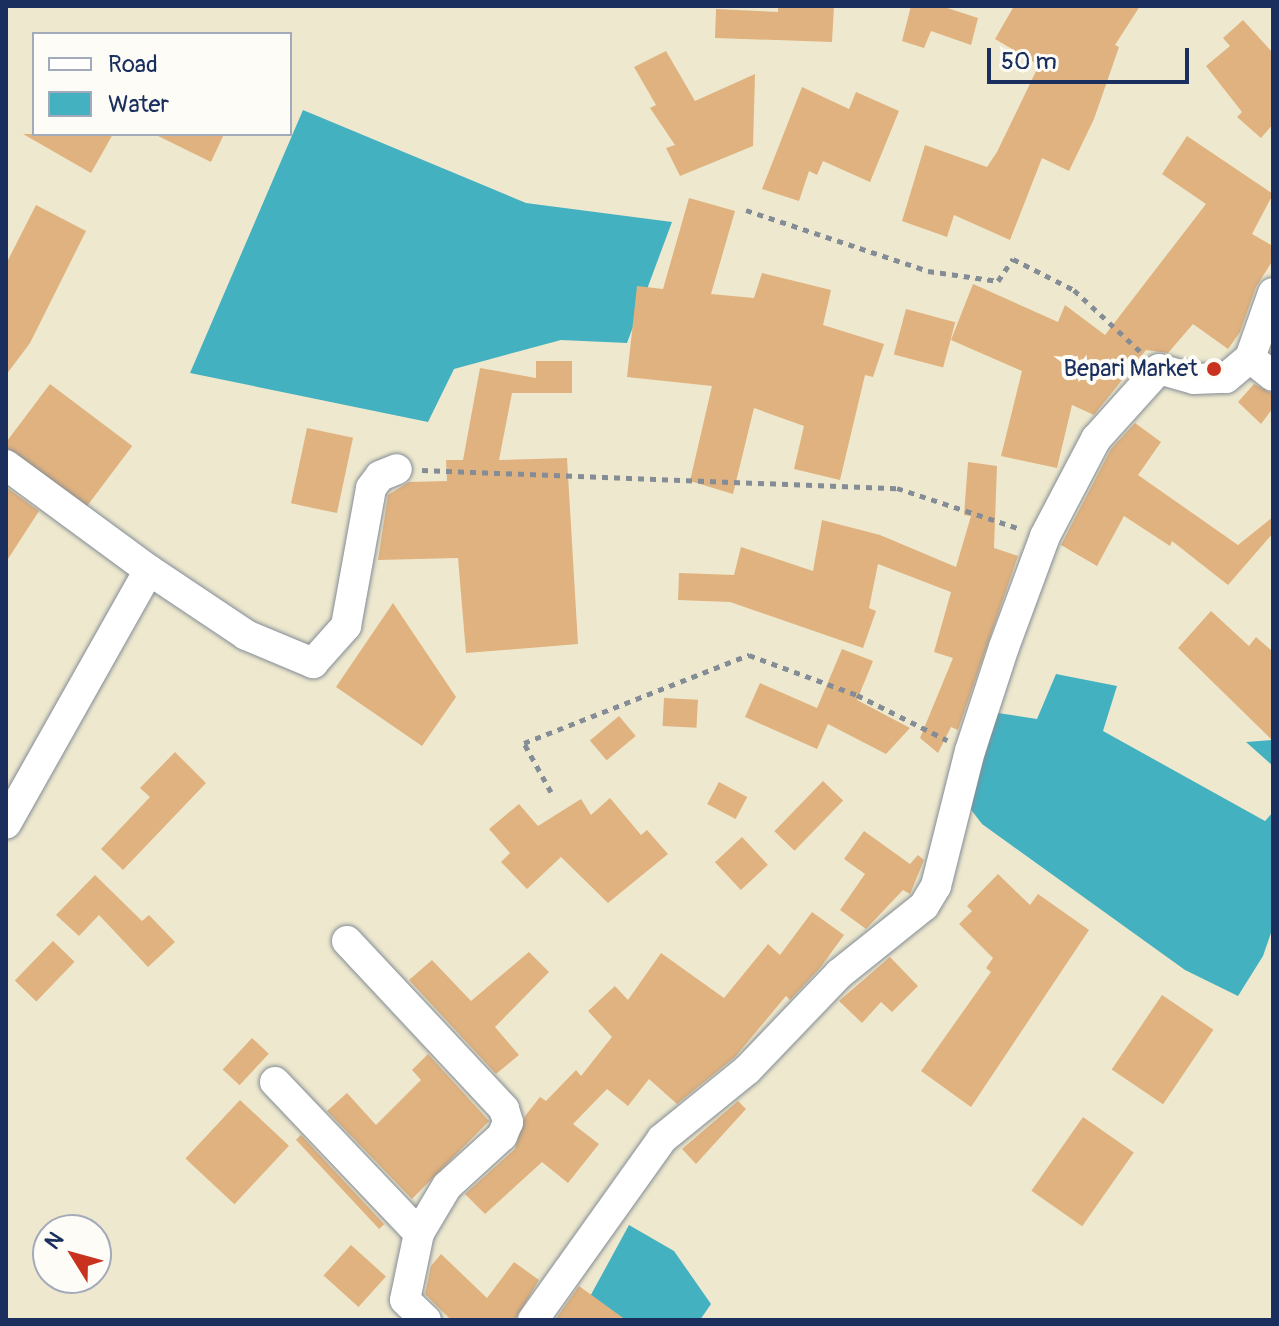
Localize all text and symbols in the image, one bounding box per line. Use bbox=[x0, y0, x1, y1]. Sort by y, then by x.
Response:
legend bbox=[32, 32, 292, 136]
scale bar bbox=[991, 32, 1193, 82]
text: 50 m bbox=[1001, 47, 1057, 76]
text: Road bbox=[108, 50, 158, 79]
text: Water bbox=[108, 90, 169, 119]
place label: Bepari Market bbox=[1064, 355, 1198, 383]
marker: Bepari Market bbox=[1205, 360, 1223, 378]
north arrow bbox=[32, 1214, 112, 1294]
text: N bbox=[39, 1226, 70, 1255]

